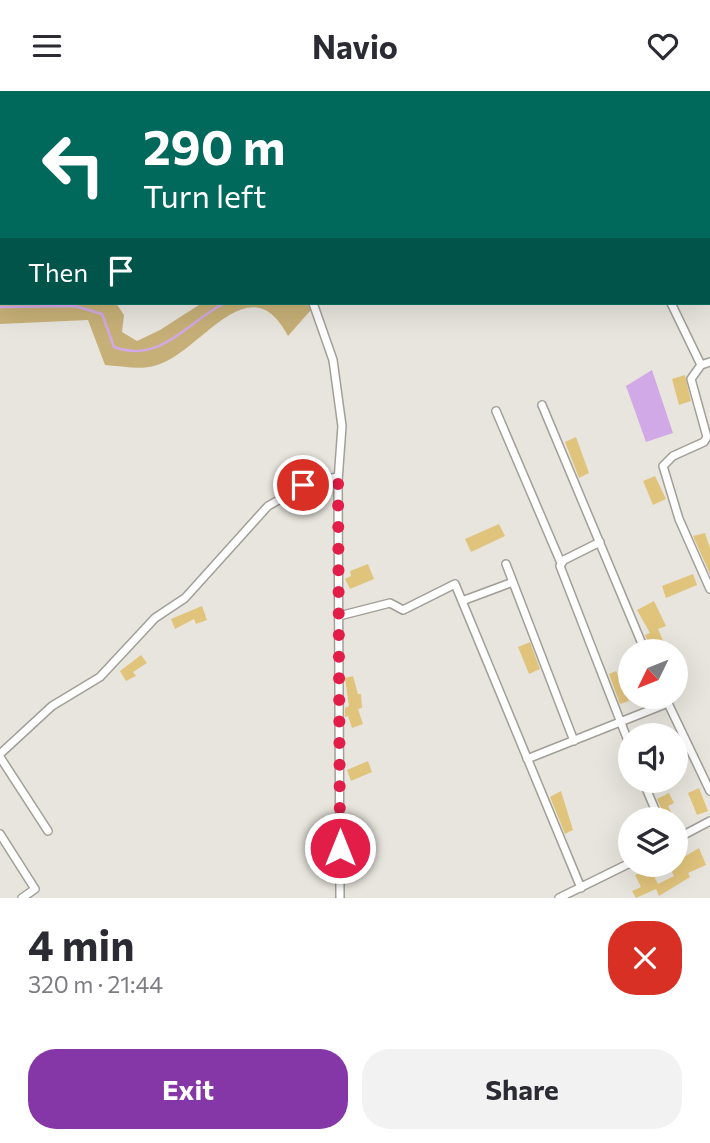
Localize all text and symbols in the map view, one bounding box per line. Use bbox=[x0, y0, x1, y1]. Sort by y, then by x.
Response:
text: Navio bbox=[312, 26, 398, 66]
icon: menu bbox=[28, 27, 66, 65]
icon: heart bbox=[644, 27, 682, 65]
text: 290 m bbox=[143, 115, 285, 175]
icon: left bbox=[28, 119, 119, 210]
text: Turn left bbox=[143, 175, 267, 215]
icon: arrive bbox=[102, 252, 140, 290]
text: Then bbox=[28, 256, 88, 287]
pin bbox=[273, 455, 333, 515]
icon: arrive bbox=[284, 466, 322, 504]
north arrow bbox=[618, 639, 688, 709]
map controls bbox=[618, 639, 688, 877]
button: sound bbox=[618, 723, 688, 793]
button: layers bbox=[618, 807, 688, 877]
position arrow bbox=[303, 811, 377, 885]
text: 4 min bbox=[28, 918, 134, 970]
button: close bbox=[608, 921, 682, 995]
text: 320 m · 21:44 bbox=[28, 970, 163, 998]
button: Exit bbox=[28, 1049, 348, 1129]
button: Share bbox=[362, 1049, 682, 1129]

